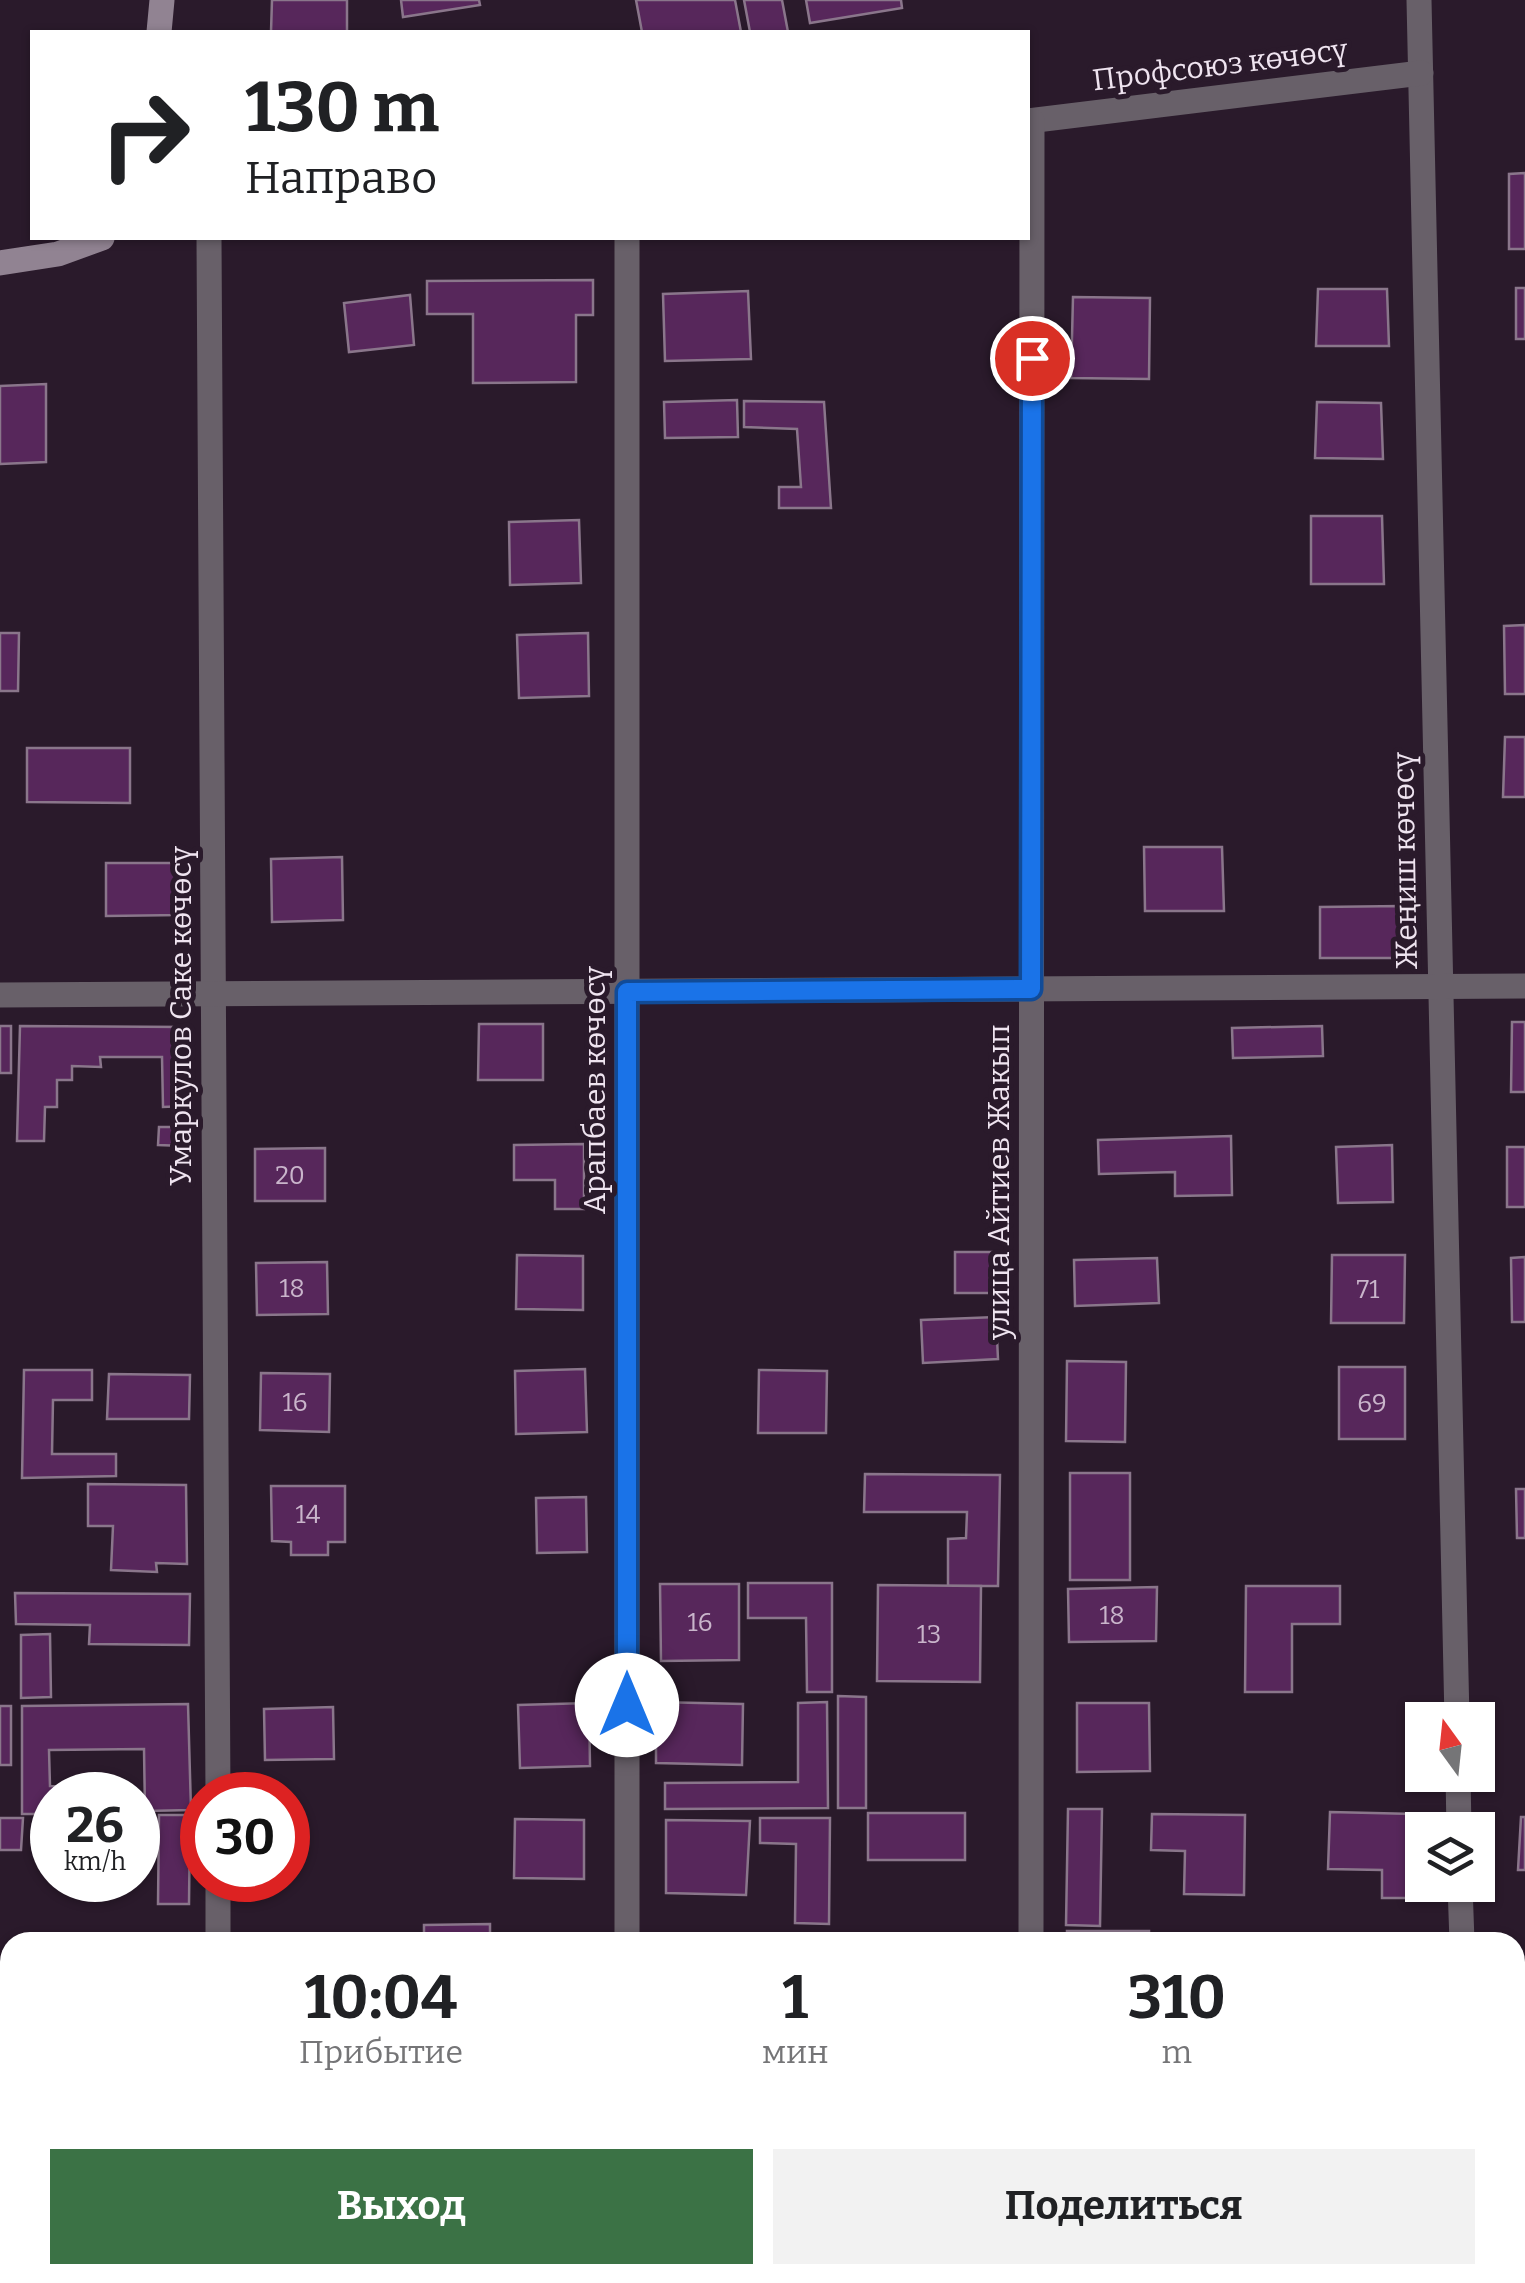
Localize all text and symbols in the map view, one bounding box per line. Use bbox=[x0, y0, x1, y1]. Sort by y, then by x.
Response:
street label: Профсоюз көчөсү bbox=[1090, 31, 1350, 99]
text: 130 m bbox=[245, 66, 439, 150]
icon: right bbox=[80, 70, 210, 200]
text: Направо bbox=[245, 151, 437, 205]
pin bbox=[990, 316, 1075, 401]
icon: arrive bbox=[1005, 331, 1060, 386]
street label: Жеңиш көчөсү bbox=[1385, 751, 1425, 970]
street label: Умаркулов Саке көчөсү bbox=[163, 845, 199, 1186]
street label: Арапбаев көчөсү bbox=[577, 965, 613, 1214]
street label: улица Айтиев Жакып bbox=[981, 1024, 1017, 1341]
house number: 20 bbox=[275, 1161, 305, 1191]
house number: 18 bbox=[279, 1274, 305, 1304]
house number: 71 bbox=[1357, 1275, 1379, 1305]
house number: 16 bbox=[283, 1388, 307, 1418]
house number: 69 bbox=[1357, 1389, 1387, 1419]
house number: 14 bbox=[296, 1500, 321, 1530]
house number: 18 bbox=[1099, 1601, 1125, 1631]
house number: 16 bbox=[688, 1608, 712, 1638]
house number: 13 bbox=[917, 1620, 941, 1650]
position arrow bbox=[575, 1653, 679, 1757]
north arrow bbox=[1405, 1702, 1495, 1792]
map controls bbox=[1405, 1702, 1495, 1902]
speed limit sign: 30 bbox=[180, 1772, 310, 1902]
text: 26 bbox=[66, 1795, 124, 1855]
button: layers bbox=[1405, 1812, 1495, 1902]
text: km/h bbox=[64, 1847, 126, 1877]
text: 10:04 bbox=[305, 1962, 457, 2034]
text: 1 bbox=[782, 1962, 808, 2034]
text: 310 bbox=[1127, 1962, 1226, 2034]
text: Прибытие bbox=[299, 2033, 463, 2071]
text: мин bbox=[762, 2033, 828, 2071]
text: m bbox=[1161, 2033, 1192, 2071]
button: Выход bbox=[50, 2149, 753, 2264]
button: Поделиться bbox=[773, 2149, 1475, 2264]

